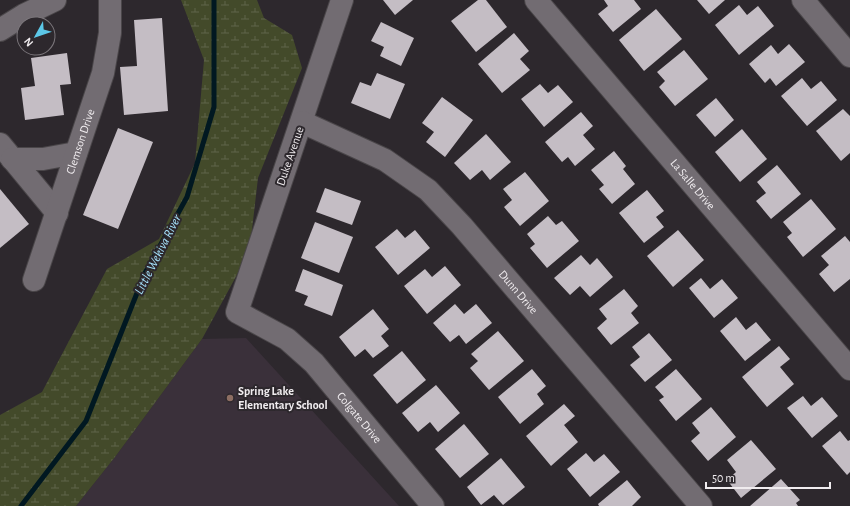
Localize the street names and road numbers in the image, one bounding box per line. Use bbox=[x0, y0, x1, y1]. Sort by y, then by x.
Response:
street label: Clemson Drive bbox=[64, 107, 97, 176]
street label: Duke Avenue bbox=[274, 125, 306, 187]
street label: La Salle Drive bbox=[668, 157, 717, 212]
street label: Dunn Drive bbox=[497, 268, 540, 316]
street label: Colgate Drive bbox=[335, 390, 384, 445]

